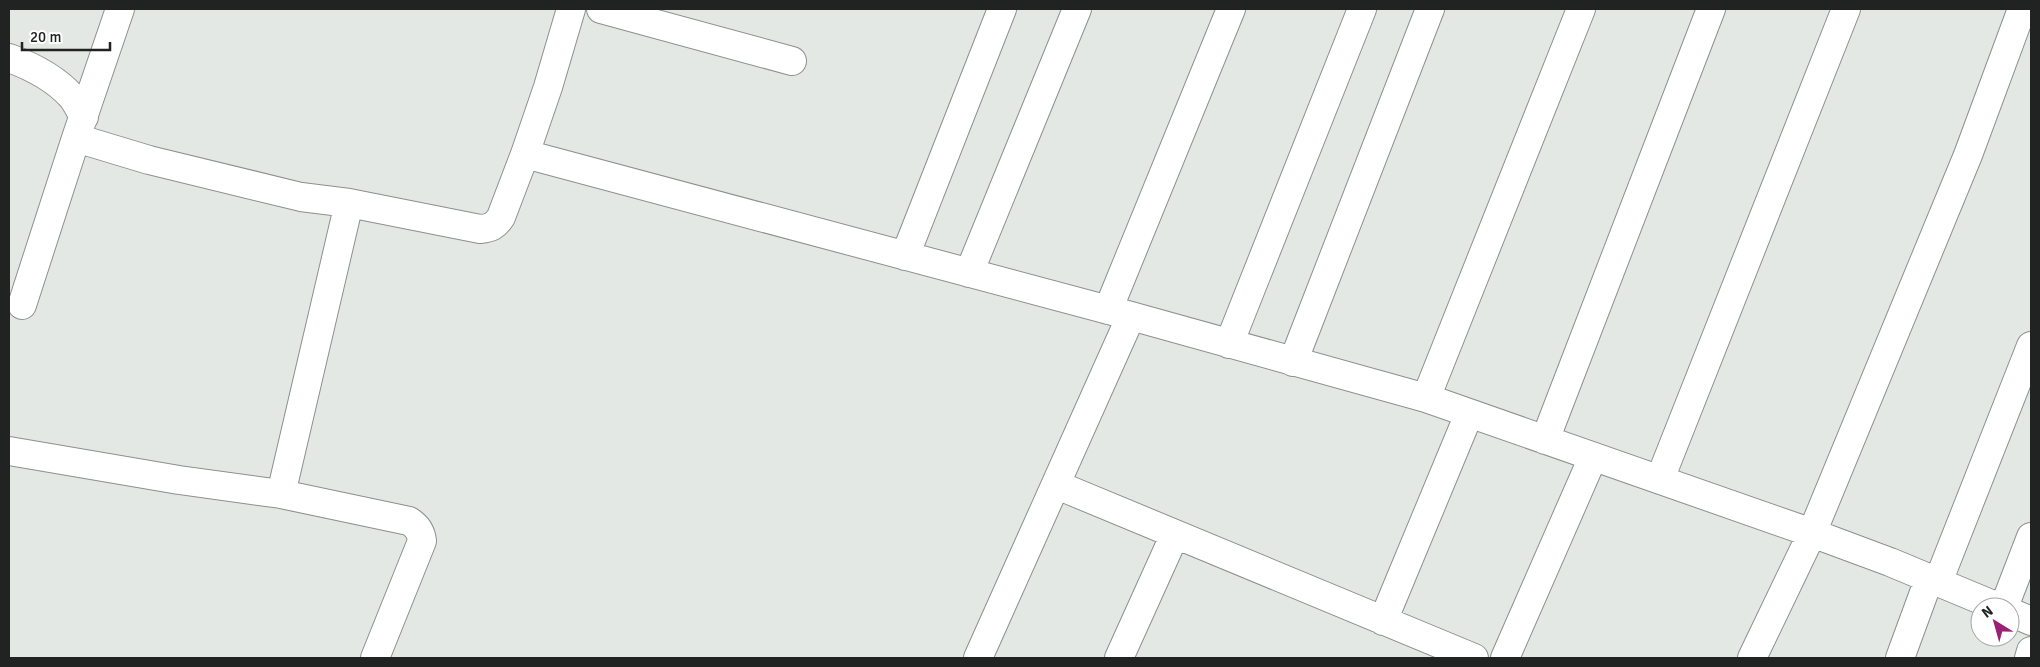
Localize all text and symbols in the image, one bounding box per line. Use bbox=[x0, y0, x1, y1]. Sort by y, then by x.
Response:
scale bar bbox=[22, 20, 110, 52]
text: 20 m bbox=[30, 28, 61, 46]
north arrow bbox=[1970, 597, 2020, 647]
text: N bbox=[1978, 602, 1996, 622]

